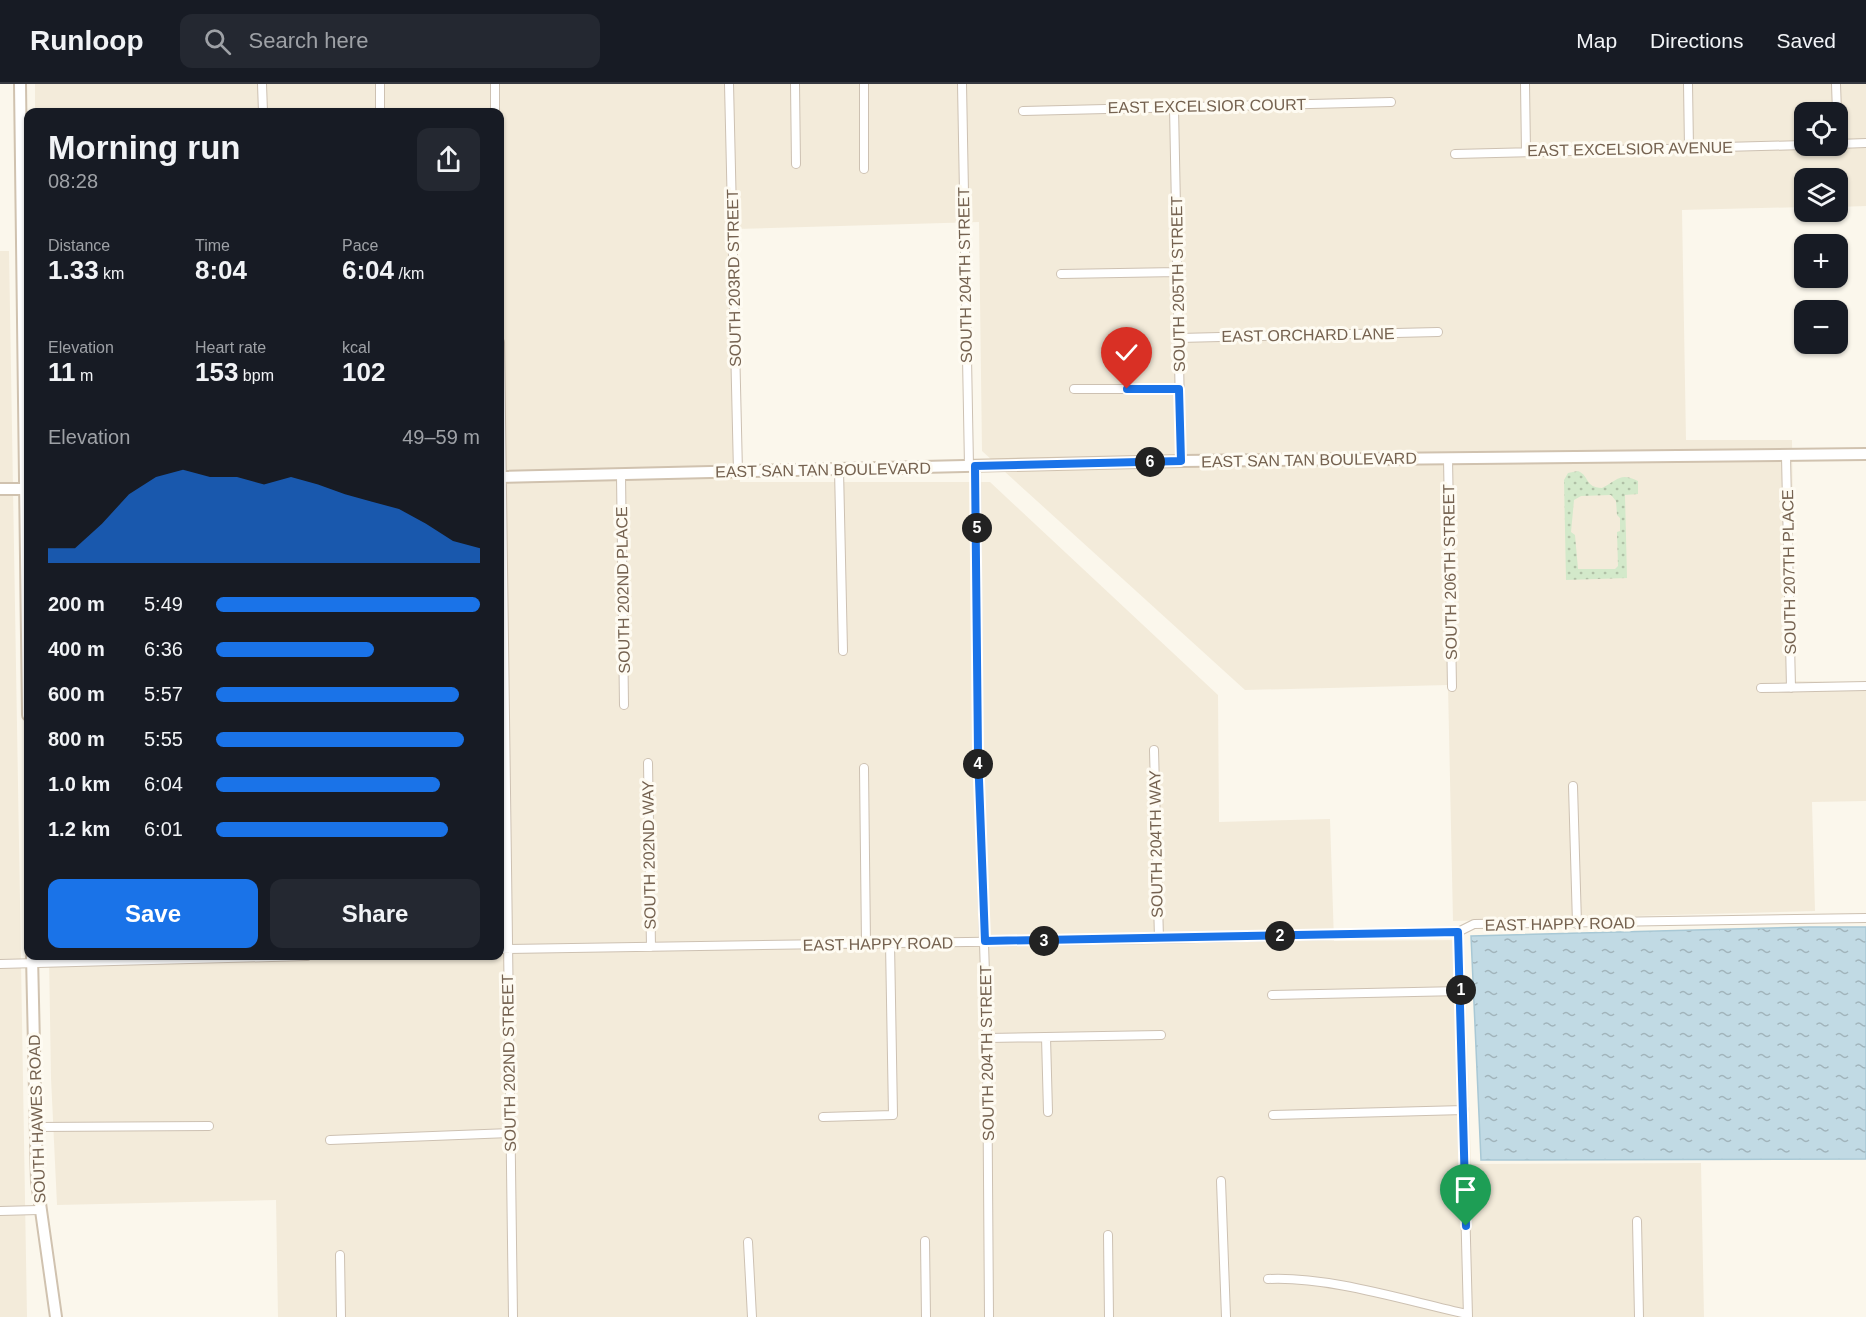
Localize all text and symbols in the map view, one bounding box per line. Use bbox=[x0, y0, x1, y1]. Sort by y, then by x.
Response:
search box bbox=[180, 14, 600, 68]
text: Runloop bbox=[30, 25, 144, 56]
icon: search bbox=[201, 25, 234, 58]
text: Search here bbox=[249, 28, 368, 53]
text: Map bbox=[1576, 29, 1617, 52]
text: Directions bbox=[1650, 29, 1743, 52]
text: Saved bbox=[1776, 29, 1836, 52]
street label: EAST EXCELSIOR COURT bbox=[1108, 96, 1307, 116]
map controls bbox=[1794, 102, 1848, 354]
button: locate bbox=[1794, 102, 1848, 156]
button: share bbox=[417, 128, 480, 191]
text: Morning run bbox=[48, 129, 240, 166]
street label: EAST EXCELSIOR AVENUE bbox=[1527, 139, 1733, 159]
button: layers bbox=[1794, 168, 1848, 222]
text: 08:28 bbox=[48, 170, 98, 192]
street label: SOUTH 204TH STREET bbox=[955, 187, 975, 363]
street label: SOUTH 203RD STREET bbox=[724, 189, 744, 367]
street label: SOUTH 205TH STREET bbox=[1168, 196, 1188, 372]
button: + bbox=[1794, 234, 1848, 288]
text: Distance bbox=[48, 237, 110, 254]
text: Time bbox=[195, 237, 230, 254]
text: Pace bbox=[342, 237, 378, 254]
text: 1.33 bbox=[48, 255, 99, 285]
text: 8:04 bbox=[195, 255, 247, 285]
text: 6:04 bbox=[342, 255, 394, 285]
text: km bbox=[99, 265, 124, 282]
text: /km bbox=[394, 265, 424, 282]
button: − bbox=[1794, 300, 1848, 354]
street label: EAST ORCHARD LANE bbox=[1221, 325, 1395, 345]
pin bbox=[1101, 327, 1152, 389]
icon: check bbox=[1110, 336, 1143, 369]
text: Elevation bbox=[48, 339, 114, 356]
text: Heart rate bbox=[195, 339, 266, 356]
text: kcal bbox=[342, 339, 370, 356]
text: 11 bbox=[48, 357, 76, 387]
text: 153 bbox=[195, 357, 238, 387]
text: 102 bbox=[342, 357, 385, 387]
text: m bbox=[76, 367, 93, 384]
text: bpm bbox=[238, 367, 274, 384]
text: Elevation bbox=[48, 426, 130, 448]
text: 49–59 m bbox=[402, 426, 480, 448]
pin: 6 bbox=[1135, 447, 1165, 477]
street label: EAST SAN TAN BOULEVARD bbox=[1201, 450, 1417, 470]
text: 6 bbox=[1146, 453, 1154, 470]
street label: EAST SAN TAN BOULEVARD bbox=[715, 460, 931, 480]
street label: SOUTH 206TH STREET bbox=[1440, 484, 1460, 660]
street label: SOUTH 207TH PLACE bbox=[1779, 489, 1799, 655]
street label: SOUTH 202ND PLACE bbox=[613, 506, 633, 674]
pin: 5 bbox=[962, 513, 992, 543]
text: 5 bbox=[973, 519, 981, 536]
text: 200 m bbox=[48, 593, 105, 615]
text: 5:49 bbox=[144, 593, 183, 615]
text: 400 m bbox=[48, 638, 105, 660]
text: 6:36 bbox=[144, 638, 183, 660]
text: 600 m bbox=[48, 683, 105, 705]
text: 5:57 bbox=[144, 683, 183, 705]
text: 800 m bbox=[48, 728, 105, 750]
text: 5:55 bbox=[144, 728, 183, 750]
pin: 4 bbox=[963, 749, 993, 779]
text: 4 bbox=[974, 755, 982, 772]
street label: SOUTH 204TH WAY bbox=[1146, 770, 1166, 918]
text: 1.0 km bbox=[48, 773, 110, 795]
text: 6:04 bbox=[144, 773, 183, 795]
street label: SOUTH 202ND WAY bbox=[639, 780, 659, 930]
text: 1.2 km bbox=[48, 818, 110, 840]
text: 6:01 bbox=[144, 818, 183, 840]
button: Save bbox=[48, 879, 258, 948]
button: Share bbox=[270, 879, 480, 948]
street label: EAST HAPPY ROAD bbox=[1485, 914, 1635, 934]
pin: 2 bbox=[1265, 921, 1295, 951]
pin: 3 bbox=[1029, 926, 1059, 956]
text: 2 bbox=[1276, 927, 1284, 944]
text: 3 bbox=[1040, 932, 1048, 949]
street label: EAST HAPPY ROAD bbox=[803, 934, 953, 954]
street label: SOUTH 204TH STREET bbox=[977, 965, 997, 1141]
street label: SOUTH 202ND STREET bbox=[499, 974, 519, 1152]
pin: 1 bbox=[1446, 975, 1476, 1005]
text: 1 bbox=[1457, 981, 1465, 998]
street label: SOUTH HAWES ROAD bbox=[26, 1034, 48, 1204]
pin bbox=[1440, 1164, 1491, 1226]
icon: arrive bbox=[1449, 1173, 1482, 1206]

